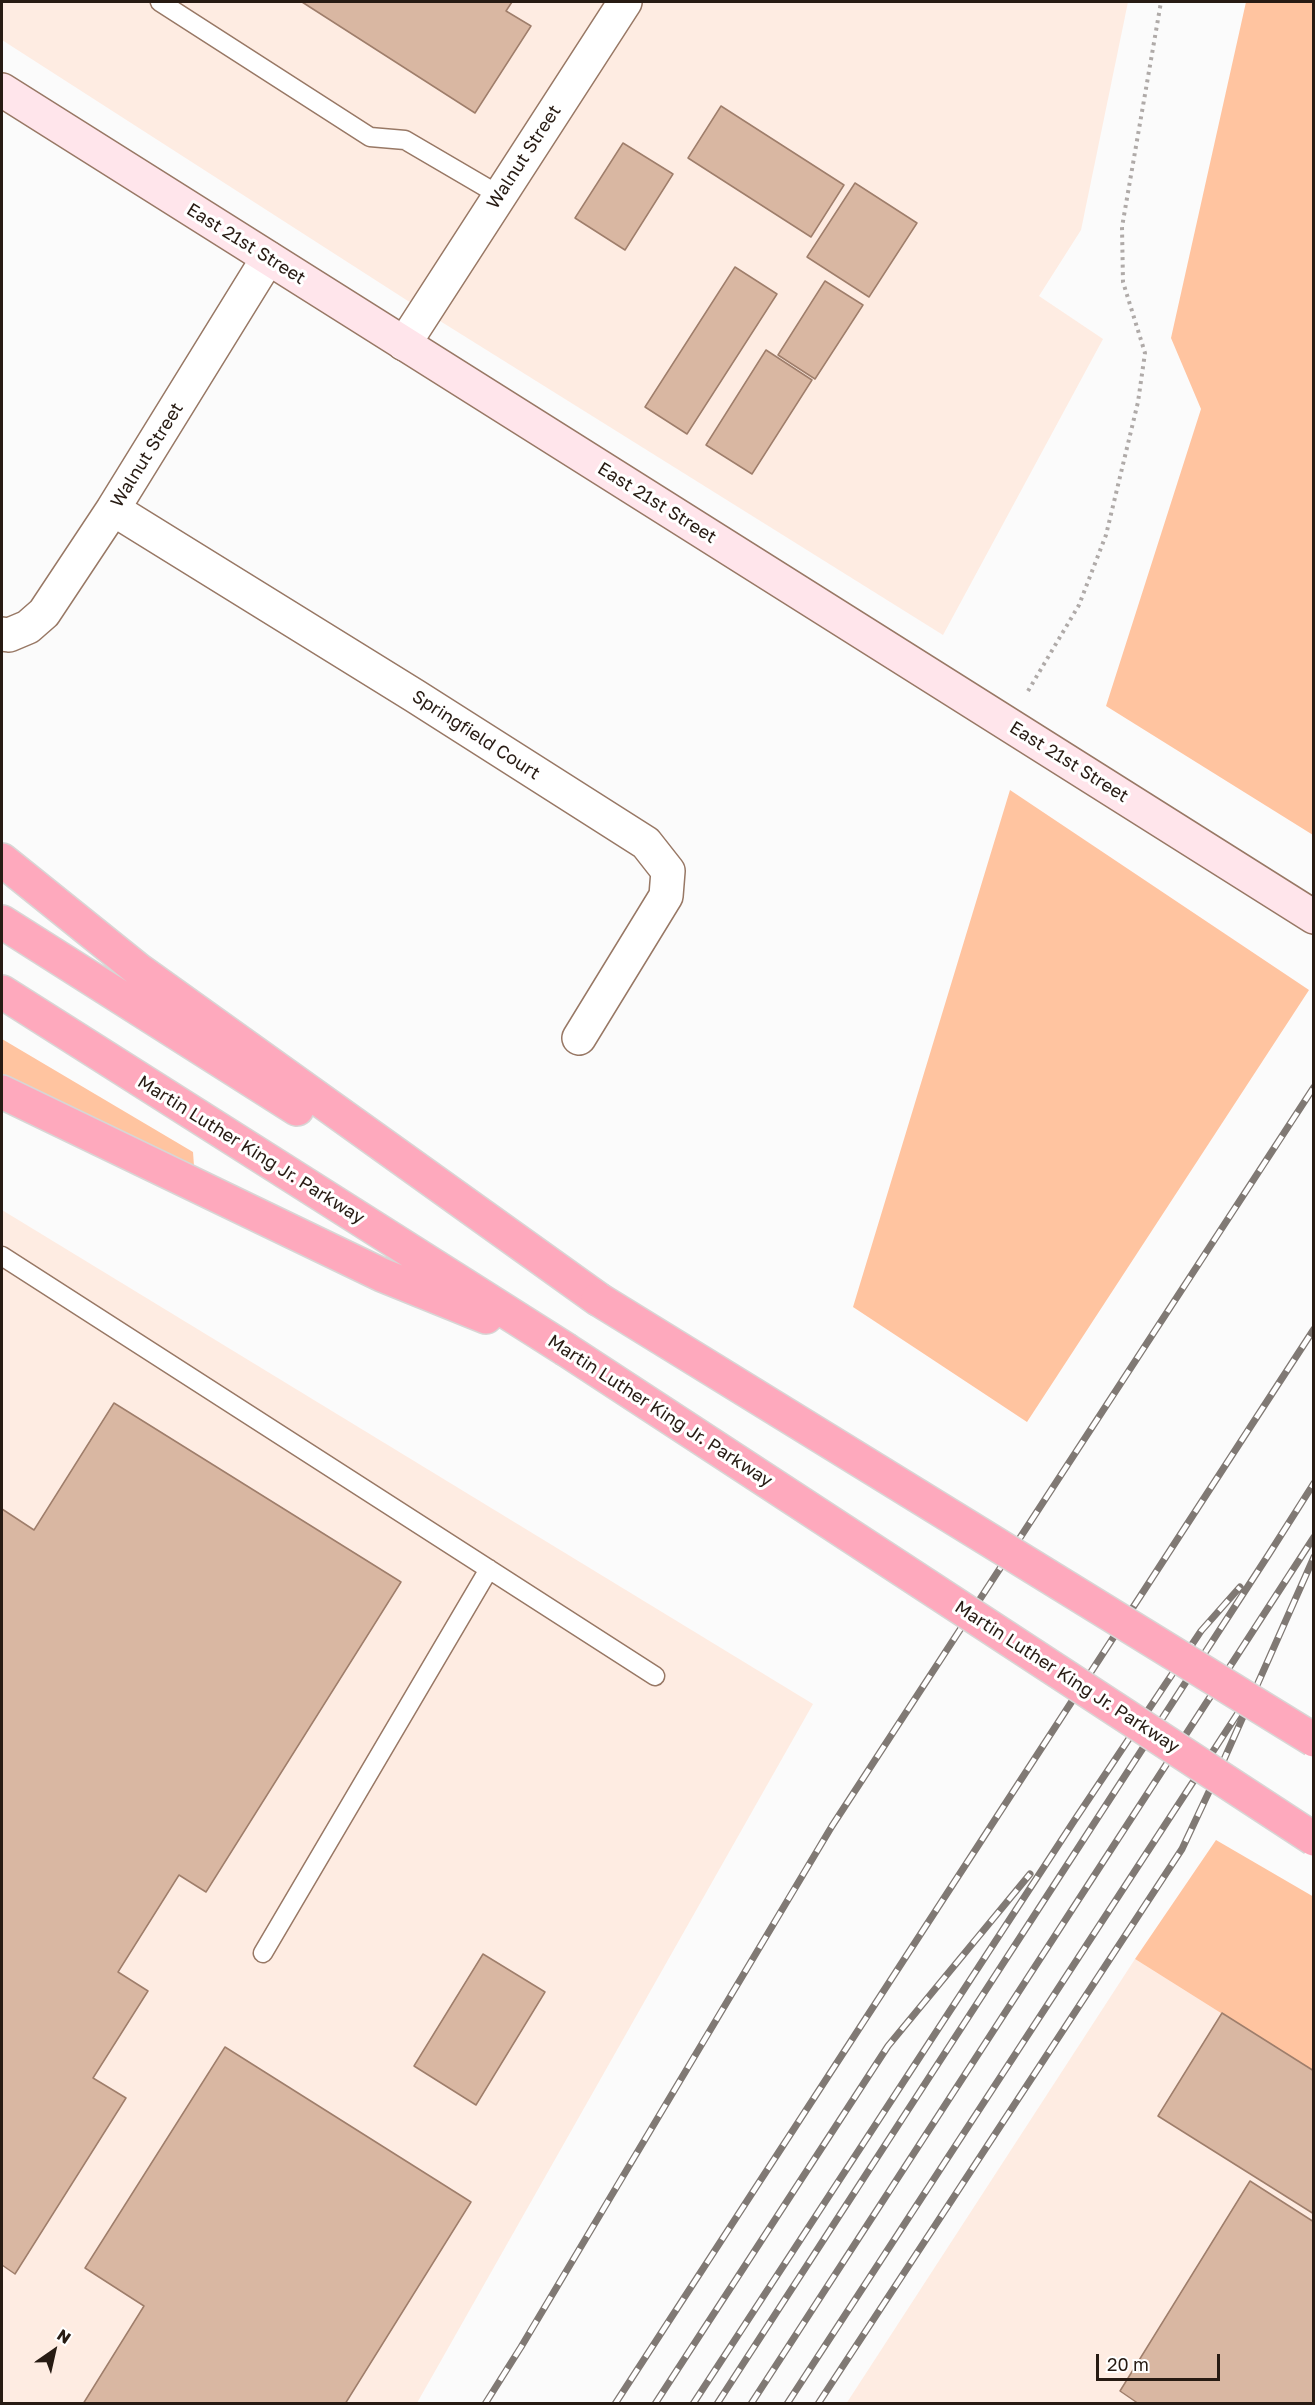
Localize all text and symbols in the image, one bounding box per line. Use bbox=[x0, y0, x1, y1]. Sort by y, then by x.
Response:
street label: Walnut Street bbox=[482, 101, 566, 213]
street label: East 21st Street bbox=[183, 199, 309, 289]
street label: Walnut Street bbox=[106, 399, 188, 511]
street label: East 21st Street bbox=[594, 458, 720, 548]
street label: Springfield Court bbox=[408, 686, 544, 784]
street label: East 21st Street bbox=[1006, 717, 1132, 807]
street label: Martin Luther King Jr. Parkway bbox=[134, 1071, 368, 1229]
street label: Martin Luther King Jr. Parkway bbox=[544, 1330, 776, 1492]
street label: Martin Luther King Jr. Parkway bbox=[951, 1596, 1183, 1758]
north arrow bbox=[24, 2321, 84, 2381]
text: N bbox=[53, 2324, 75, 2348]
scale bar bbox=[1099, 2342, 1224, 2380]
text: 20 m bbox=[1107, 2353, 1149, 2375]

